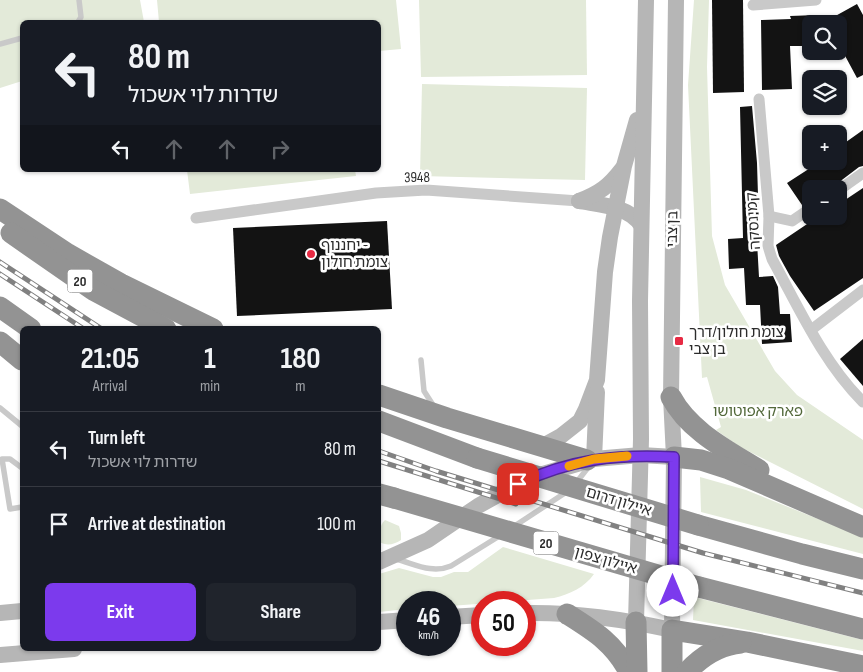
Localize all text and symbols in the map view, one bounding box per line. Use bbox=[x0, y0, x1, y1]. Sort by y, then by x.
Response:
map controls bbox=[802, 15, 847, 225]
button: search bbox=[802, 15, 847, 60]
text: 80 m bbox=[128, 36, 190, 79]
icon: left bbox=[45, 40, 110, 105]
button: layers bbox=[802, 70, 847, 115]
text: שדרות לוי אשכול bbox=[128, 82, 278, 109]
button: + bbox=[802, 125, 847, 170]
icon: left bbox=[107, 135, 135, 163]
icon: ahead bbox=[160, 135, 188, 163]
icon: ahead bbox=[213, 135, 241, 163]
icon: right bbox=[266, 135, 294, 163]
street label: 3948 bbox=[404, 168, 430, 187]
button: − bbox=[802, 180, 847, 225]
street label: קמינסקה bbox=[742, 191, 765, 250]
street label: בן צבי bbox=[663, 210, 682, 248]
place label: יחננוף - צומת חולון bbox=[321, 236, 388, 272]
marker: יחננוף - צומת חולון bbox=[305, 248, 317, 260]
road number: 20 bbox=[68, 270, 92, 292]
place label: צומת חולון/דרך בן צבי bbox=[689, 323, 784, 359]
marker: צומת חולון/דרך בן צבי bbox=[673, 335, 685, 347]
text: 21:05 bbox=[80, 341, 140, 377]
text: 1 bbox=[204, 341, 216, 377]
text: 180 bbox=[280, 341, 321, 377]
text: Arrival bbox=[93, 377, 127, 396]
text: min bbox=[200, 377, 220, 396]
text: m bbox=[295, 377, 306, 396]
park label: פארק אפוטושו bbox=[713, 402, 803, 421]
text: Turn left bbox=[88, 427, 145, 450]
icon: left bbox=[45, 435, 73, 463]
text: 80 m bbox=[324, 438, 356, 461]
text: שדרות לוי אשכול bbox=[88, 453, 197, 472]
pin bbox=[497, 463, 539, 505]
icon: arrive bbox=[504, 470, 532, 498]
street label: איילון דרום bbox=[584, 482, 654, 520]
icon: arrive bbox=[45, 510, 73, 538]
text: Arrive at destination bbox=[88, 513, 226, 536]
text: 100 m bbox=[317, 513, 356, 536]
road number: 20 bbox=[534, 532, 558, 554]
street label: איילון צפון bbox=[572, 543, 639, 578]
position arrow bbox=[646, 564, 698, 616]
button: Exit bbox=[45, 583, 196, 641]
button: Share bbox=[206, 583, 356, 641]
speed limit sign: 50 bbox=[471, 591, 536, 656]
text: 46 bbox=[417, 602, 440, 633]
text: km/h bbox=[418, 628, 439, 643]

